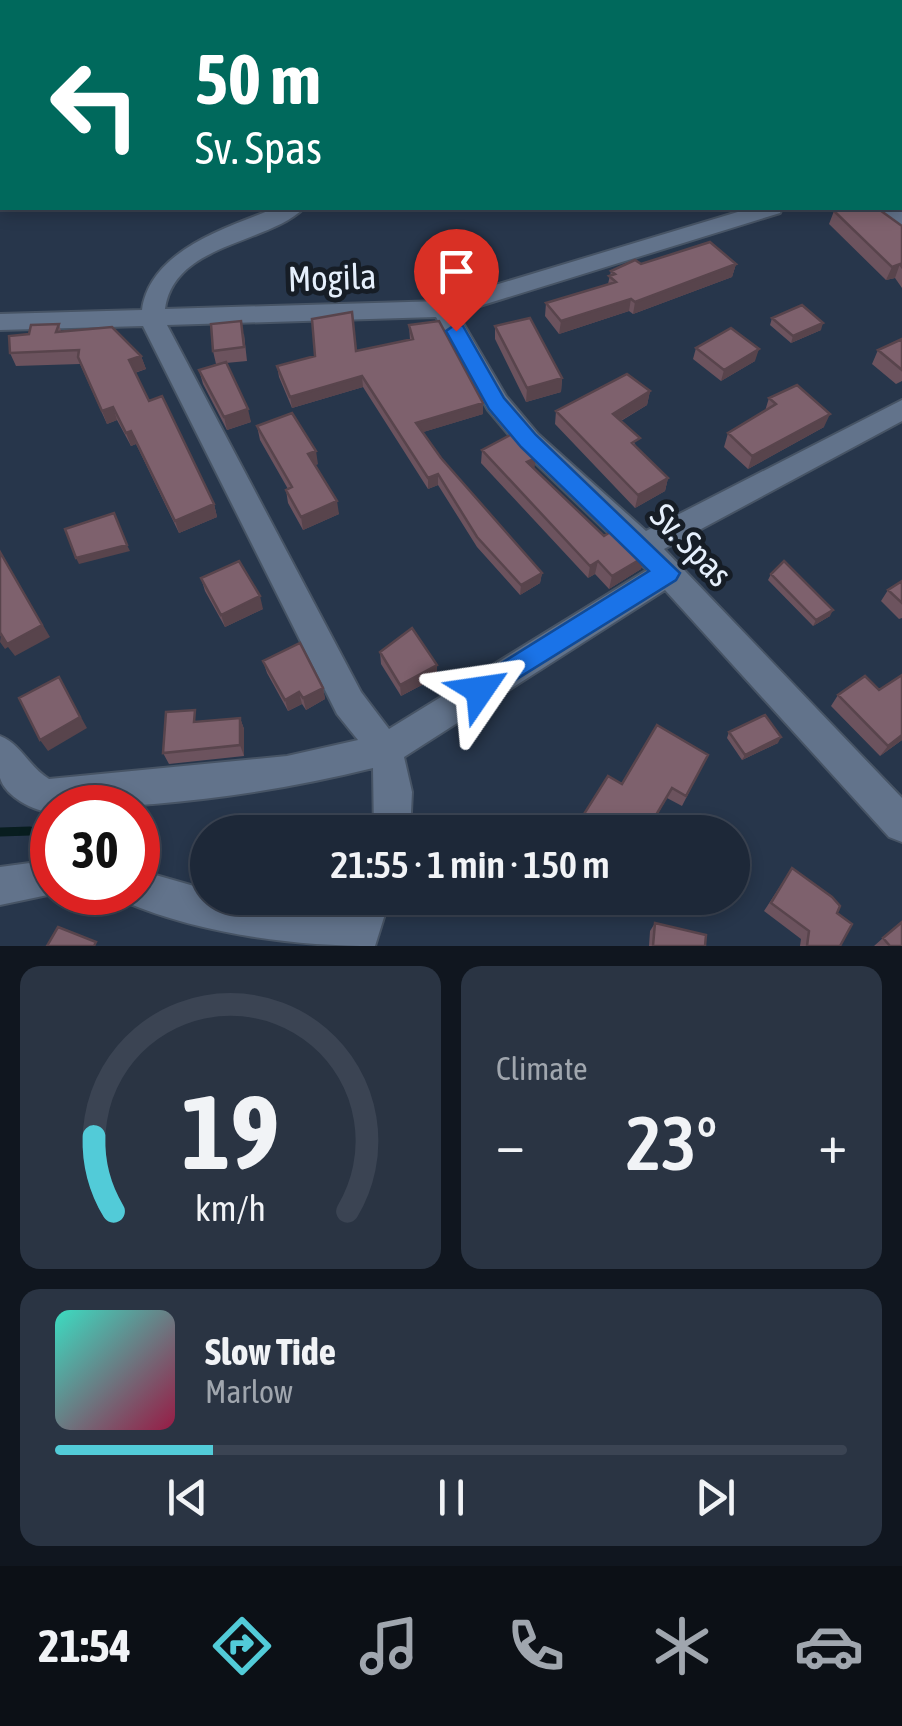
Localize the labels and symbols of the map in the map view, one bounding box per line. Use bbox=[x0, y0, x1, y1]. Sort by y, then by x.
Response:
pin bbox=[414, 229, 499, 332]
street label: Mogila bbox=[287, 255, 377, 299]
street label: Sv. Spas bbox=[643, 495, 740, 594]
position arrow bbox=[428, 638, 532, 742]
speed limit sign: 30 bbox=[30, 785, 160, 915]

